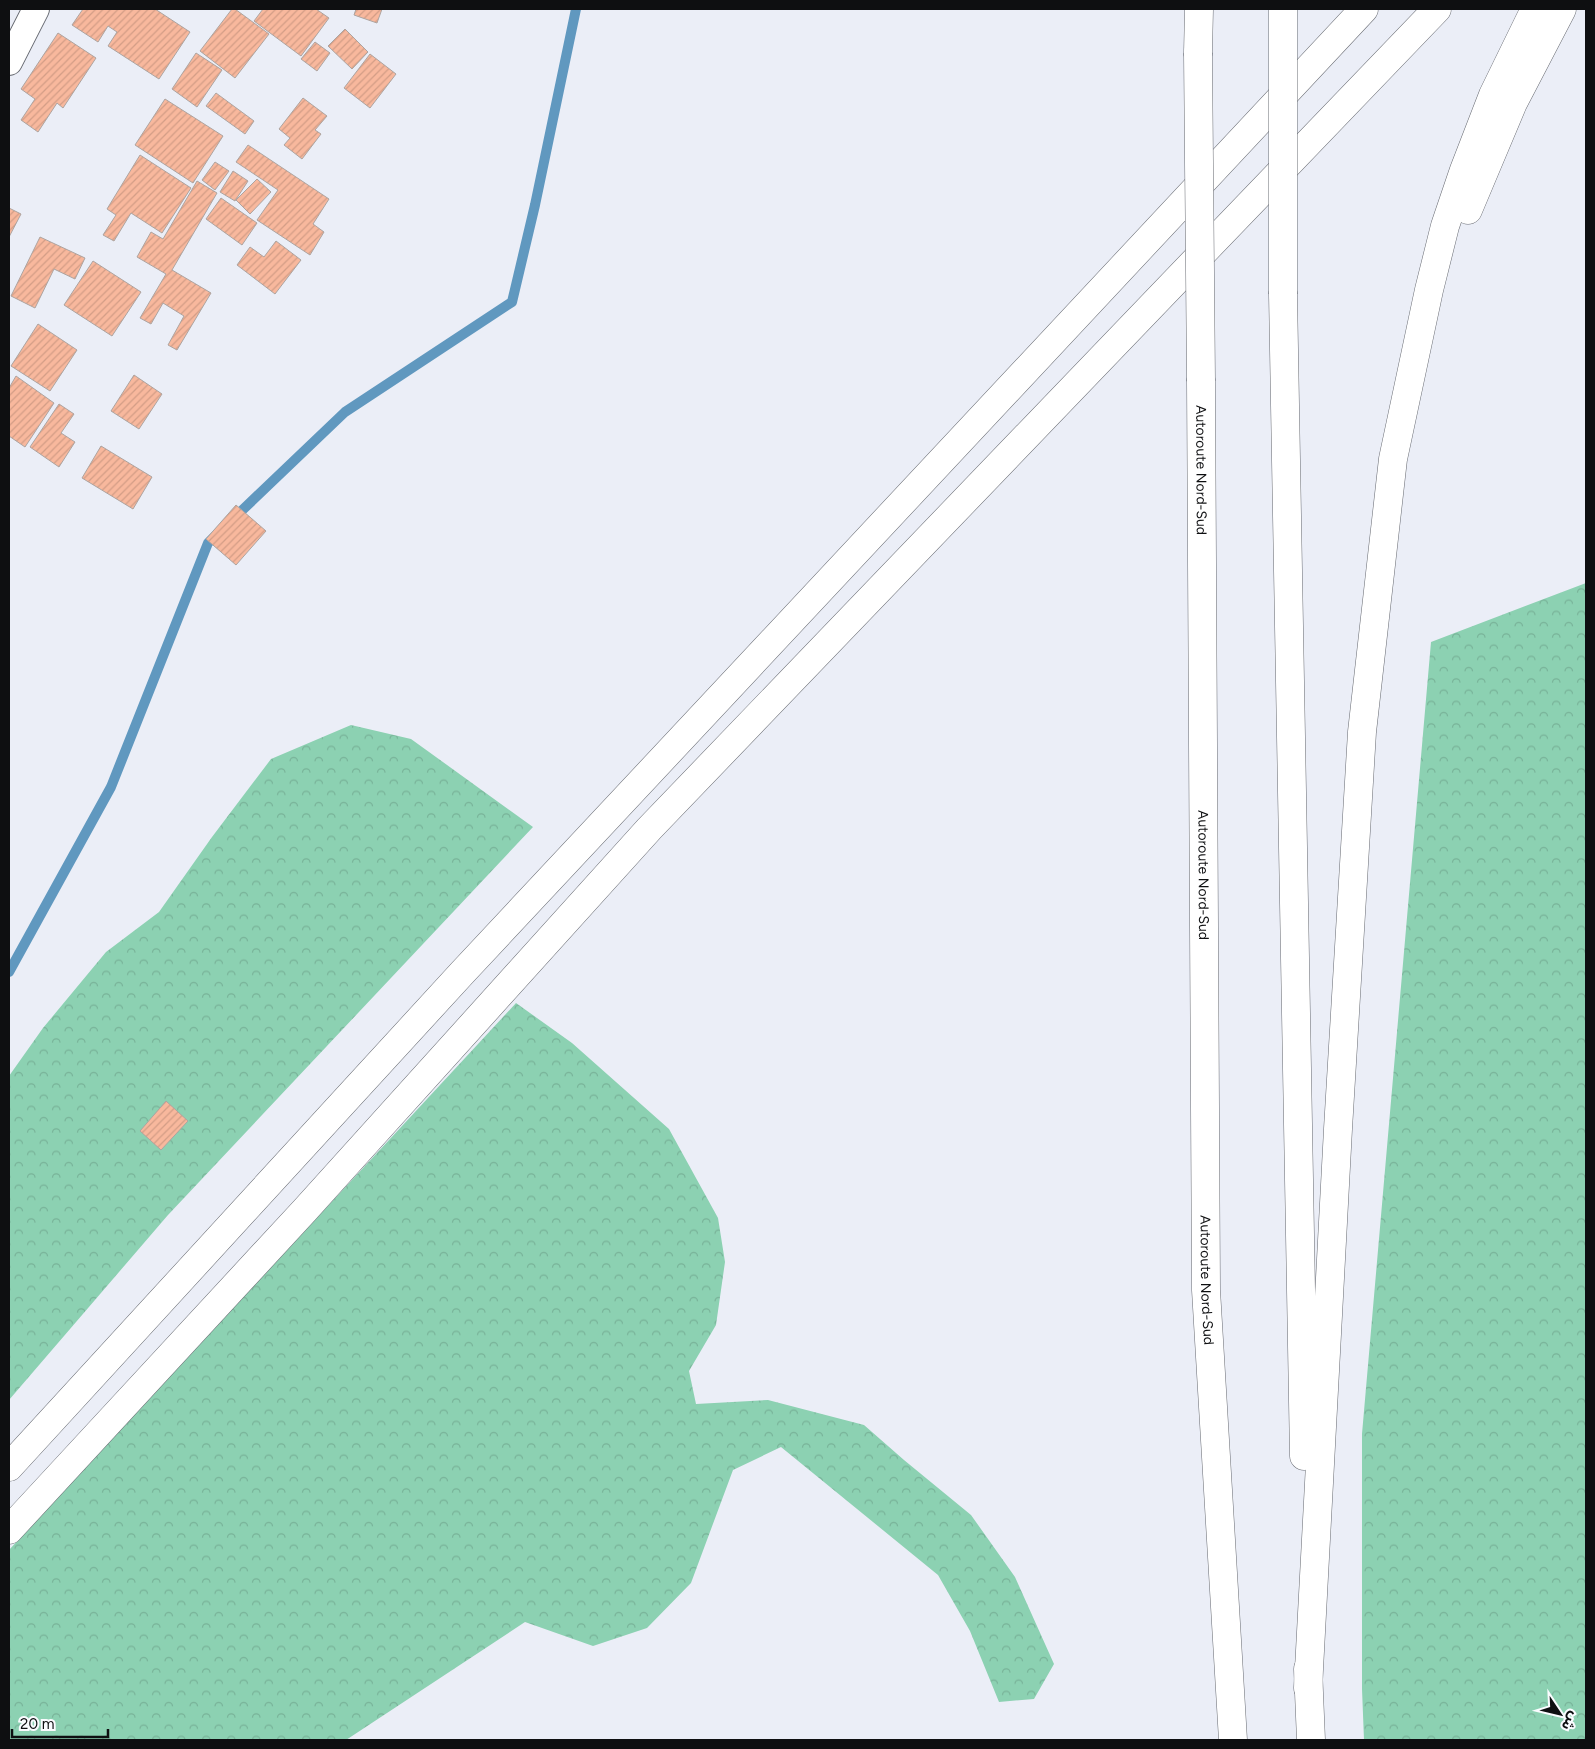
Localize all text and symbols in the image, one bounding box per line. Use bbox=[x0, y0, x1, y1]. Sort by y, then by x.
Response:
street label: Autoroute Nord-Sud bbox=[1192, 405, 1210, 535]
street label: Autoroute Nord-Sud bbox=[1194, 810, 1212, 940]
street label: Autoroute Nord-Sud bbox=[1197, 1215, 1217, 1346]
north arrow bbox=[1535, 1689, 1585, 1739]
scale bar bbox=[12, 1706, 109, 1738]
text: ش bbox=[1558, 1708, 1583, 1734]
text: 20 m bbox=[20, 1715, 54, 1733]

